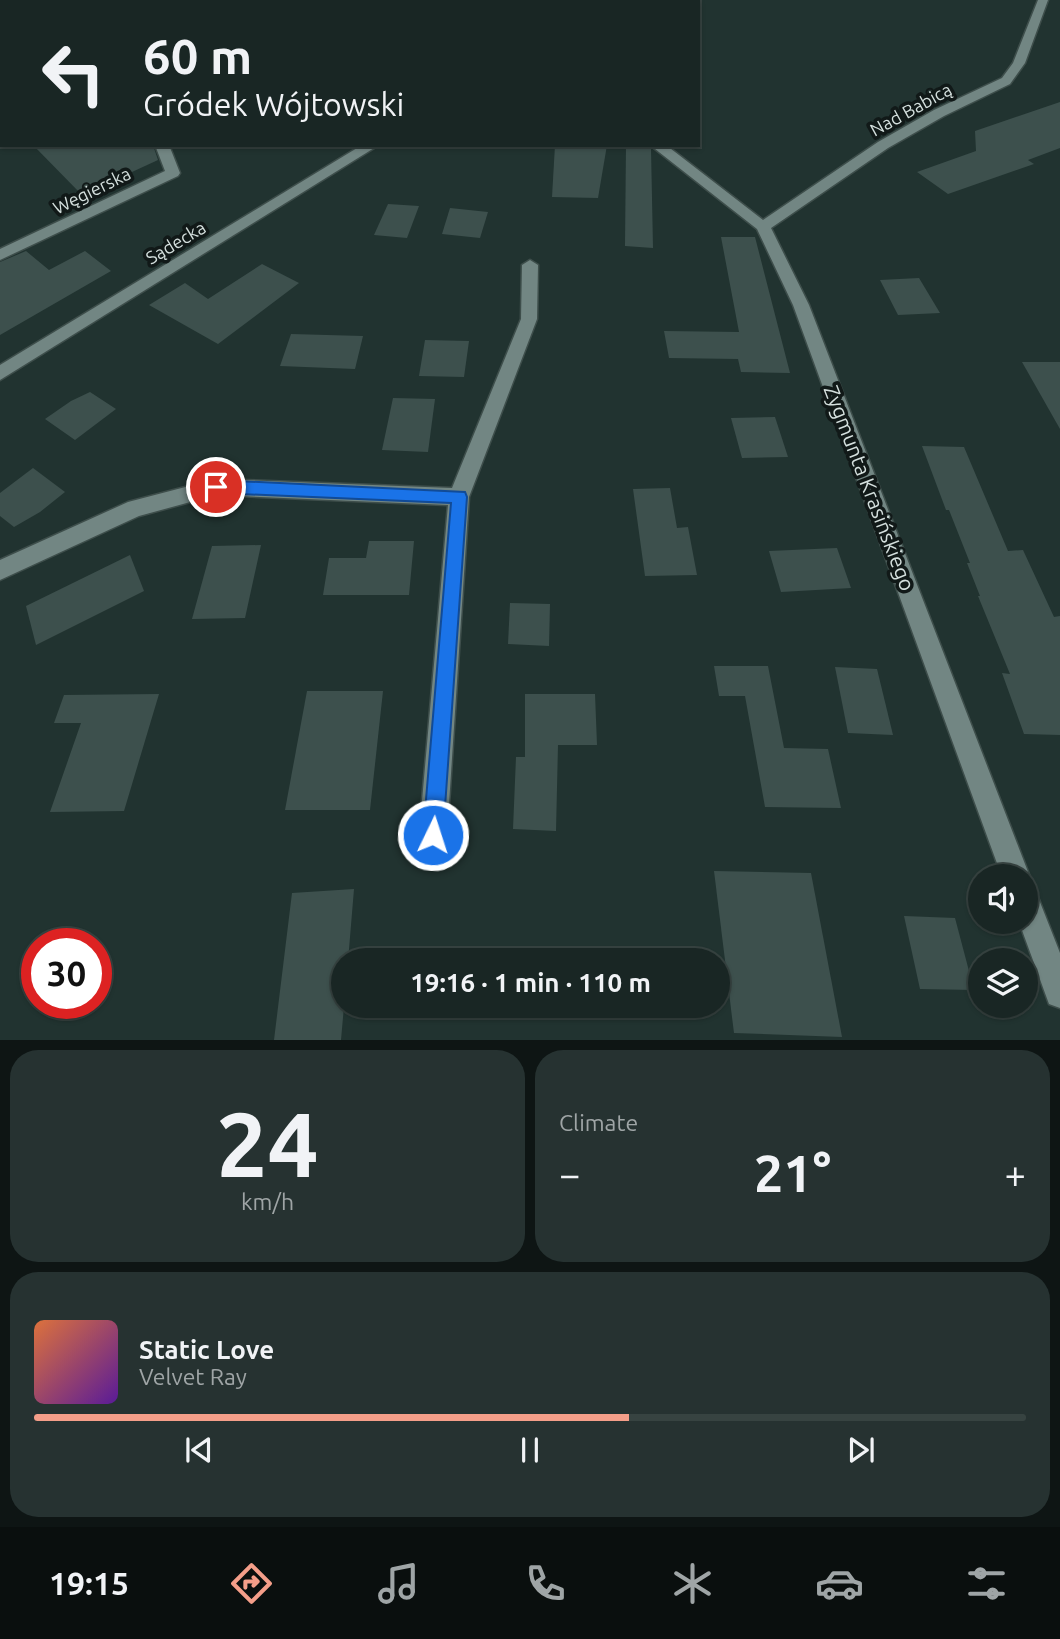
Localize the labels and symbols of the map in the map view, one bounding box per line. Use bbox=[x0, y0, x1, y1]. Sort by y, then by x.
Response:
street label: Nad Babicą bbox=[866, 79, 955, 140]
street label: Węgierska bbox=[49, 163, 134, 217]
street label: Sądecka bbox=[142, 217, 209, 268]
street label: Zygmunta Krasińskiego bbox=[820, 381, 920, 594]
pin bbox=[186, 457, 246, 517]
position arrow bbox=[396, 798, 470, 872]
speed limit sign: 30 bbox=[21, 928, 112, 1019]

